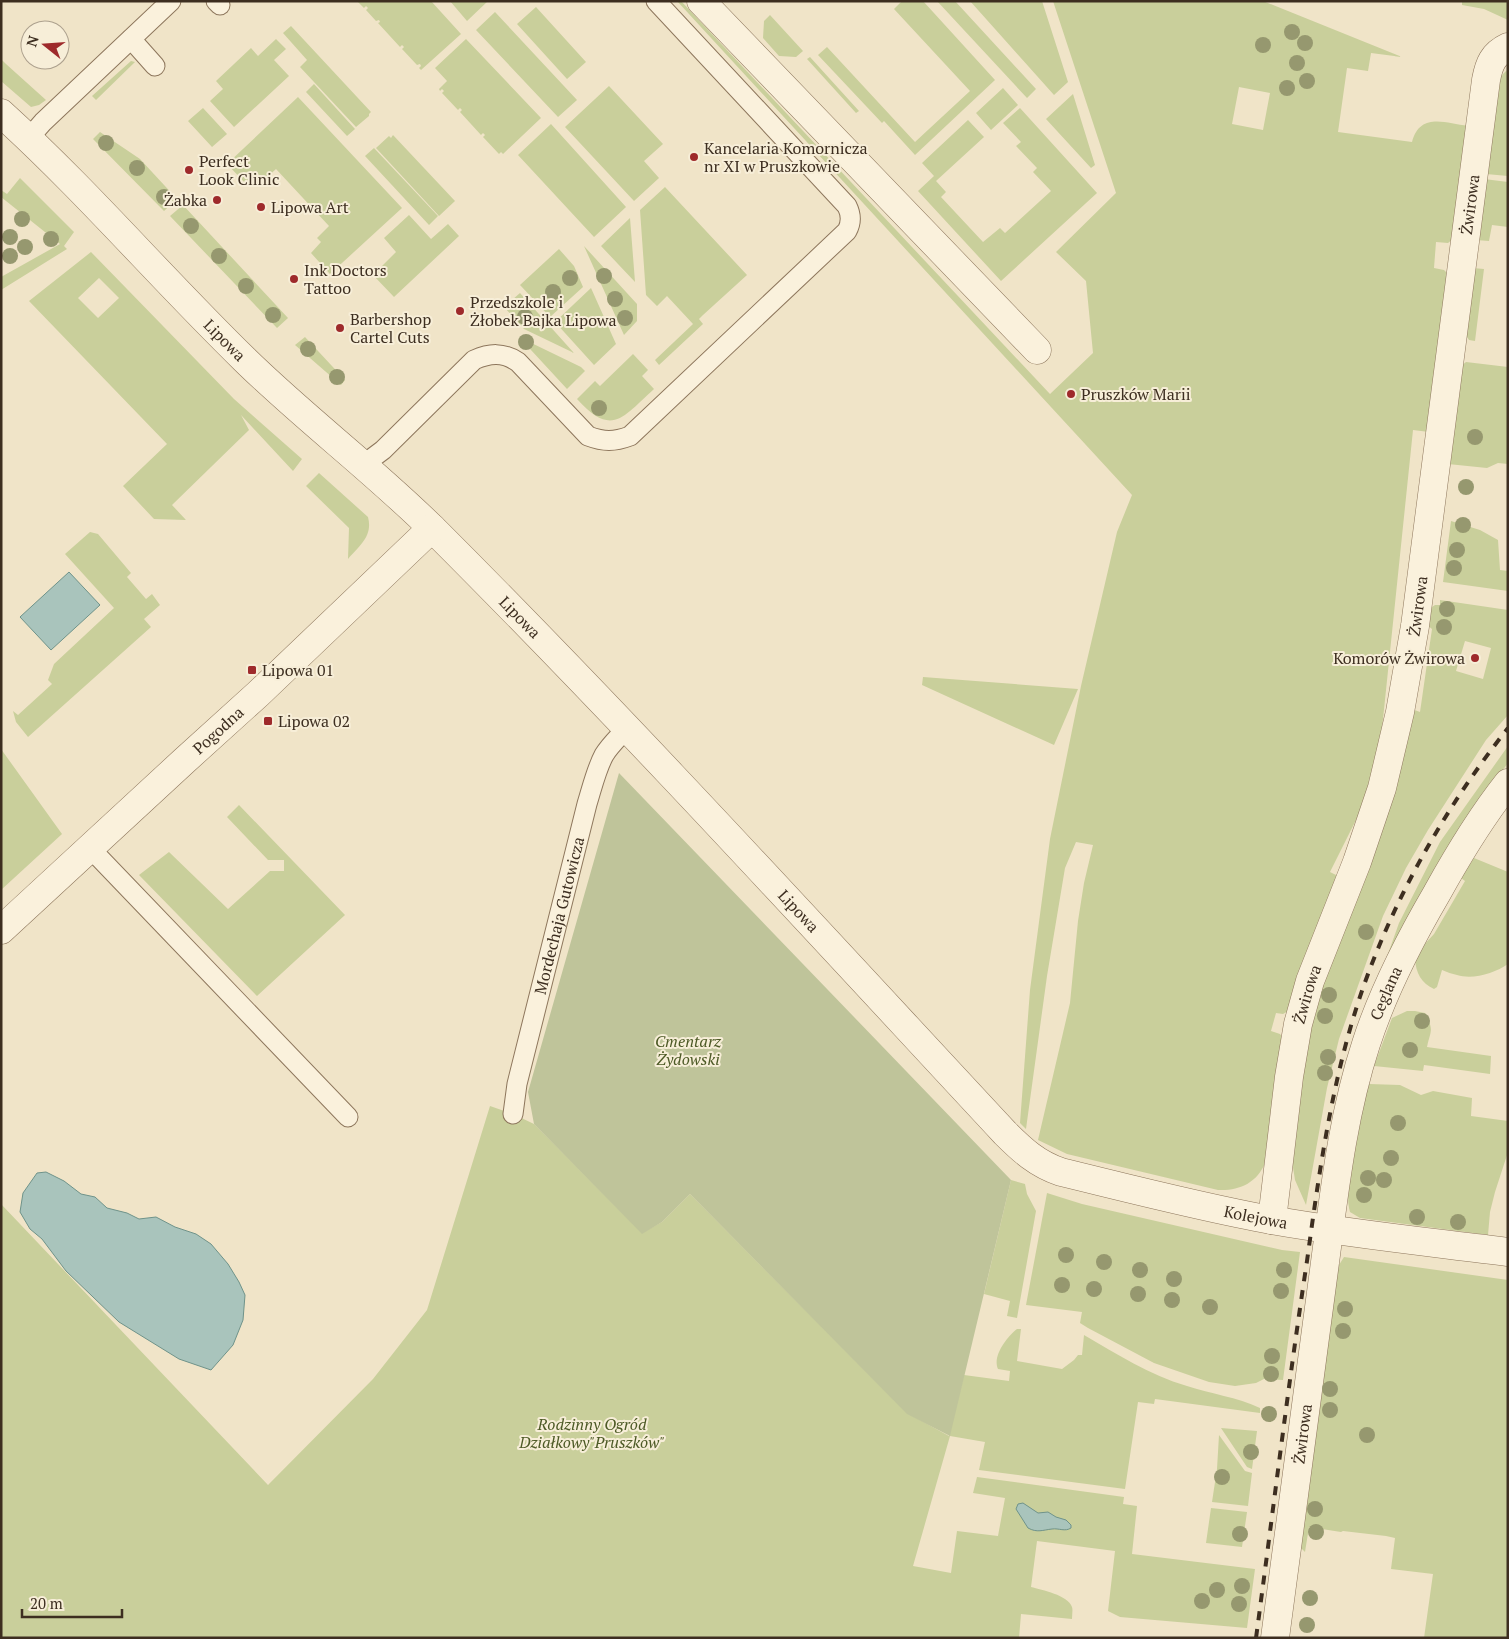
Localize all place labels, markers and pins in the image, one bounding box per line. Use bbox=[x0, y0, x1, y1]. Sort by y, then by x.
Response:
place label: Kancelaria Komornicza nr XI w Pruszkowie bbox=[704, 137, 868, 177]
place label: Perfect Look Clinic bbox=[199, 150, 279, 190]
marker: Kancelaria Komornicza nr XI w Pruszkowie bbox=[688, 151, 700, 163]
marker: Perfect Look Clinic bbox=[183, 164, 195, 176]
place label: Żabka bbox=[164, 189, 207, 211]
marker: Żabka bbox=[211, 194, 223, 206]
place label: Lipowa Art bbox=[271, 196, 349, 218]
marker: Lipowa Art bbox=[255, 201, 267, 213]
place label: Ink Doctors Tattoo bbox=[304, 259, 387, 299]
marker: Ink Doctors Tattoo bbox=[288, 273, 300, 285]
place label: Przedszkole i Żłobek Bajka Lipowa bbox=[470, 291, 617, 331]
marker: Przedszkole i Żłobek Bajka Lipowa bbox=[454, 305, 466, 317]
place label: Barbershop Cartel Cuts bbox=[350, 308, 431, 348]
marker: Barbershop Cartel Cuts bbox=[334, 322, 346, 334]
place label: Pruszków Marii bbox=[1081, 383, 1191, 405]
marker: Pruszków Marii bbox=[1065, 388, 1077, 400]
place label: Komorów Żwirowa bbox=[1333, 647, 1465, 669]
marker: Komorów Żwirowa bbox=[1469, 652, 1481, 664]
place label: Lipowa 01 bbox=[262, 659, 334, 681]
marker: Lipowa 01 bbox=[246, 664, 258, 676]
place label: Lipowa 02 bbox=[278, 710, 350, 732]
marker: Lipowa 02 bbox=[262, 715, 274, 727]

